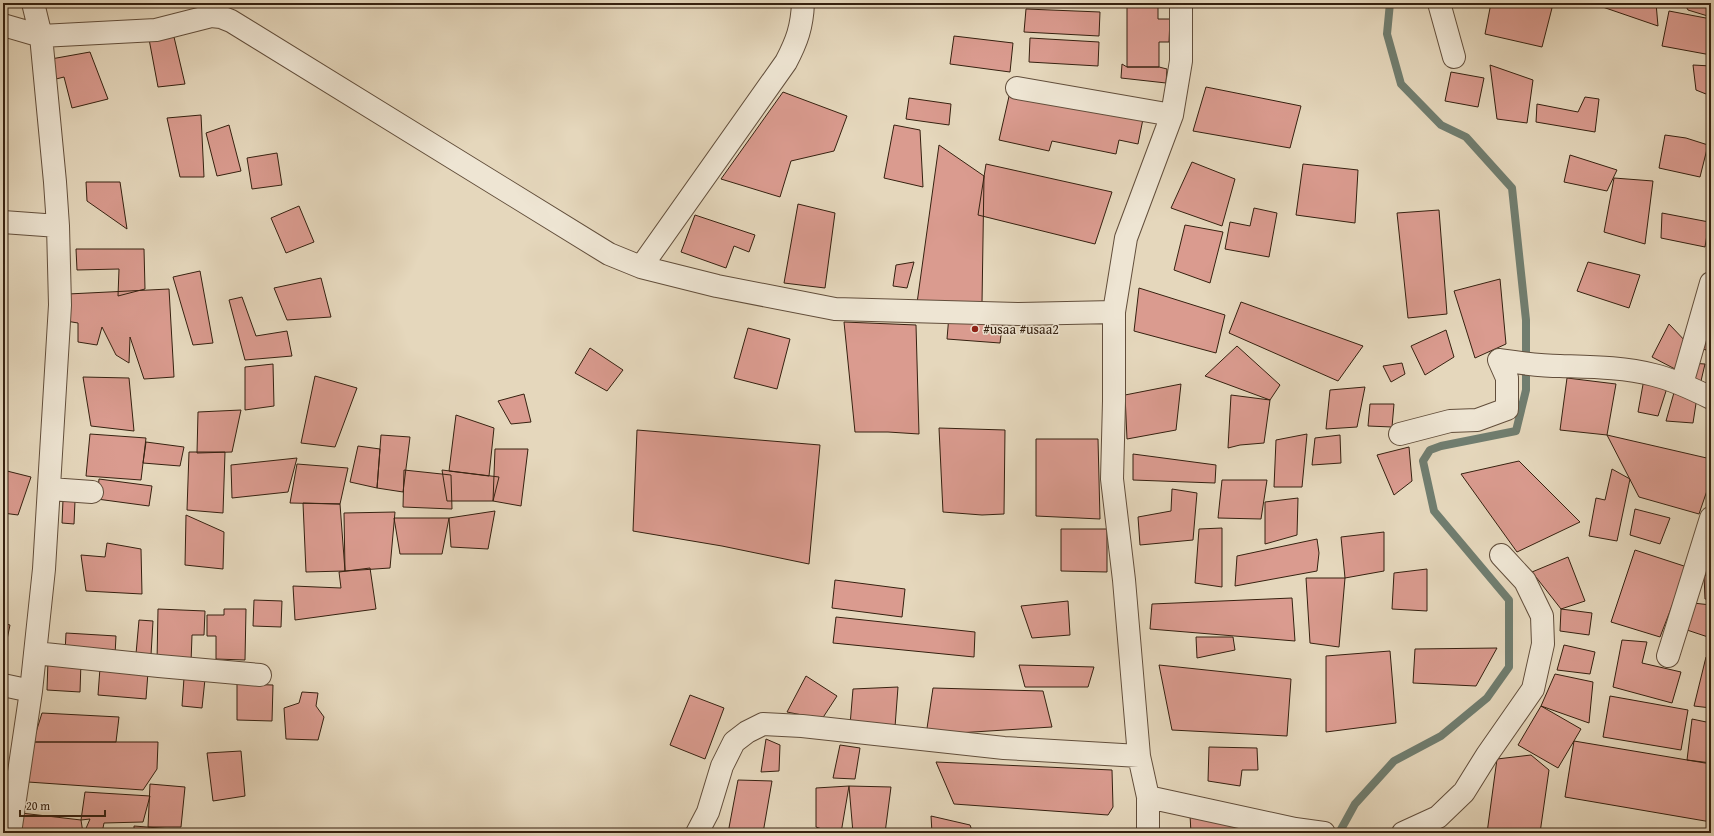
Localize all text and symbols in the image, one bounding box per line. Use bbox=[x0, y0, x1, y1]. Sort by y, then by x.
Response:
place label: #usaa #usaa2 bbox=[983, 319, 1059, 339]
marker: #usaa #usaa2 bbox=[970, 324, 980, 334]
scale bar bbox=[20, 792, 105, 818]
text: 20 m bbox=[26, 797, 50, 814]

